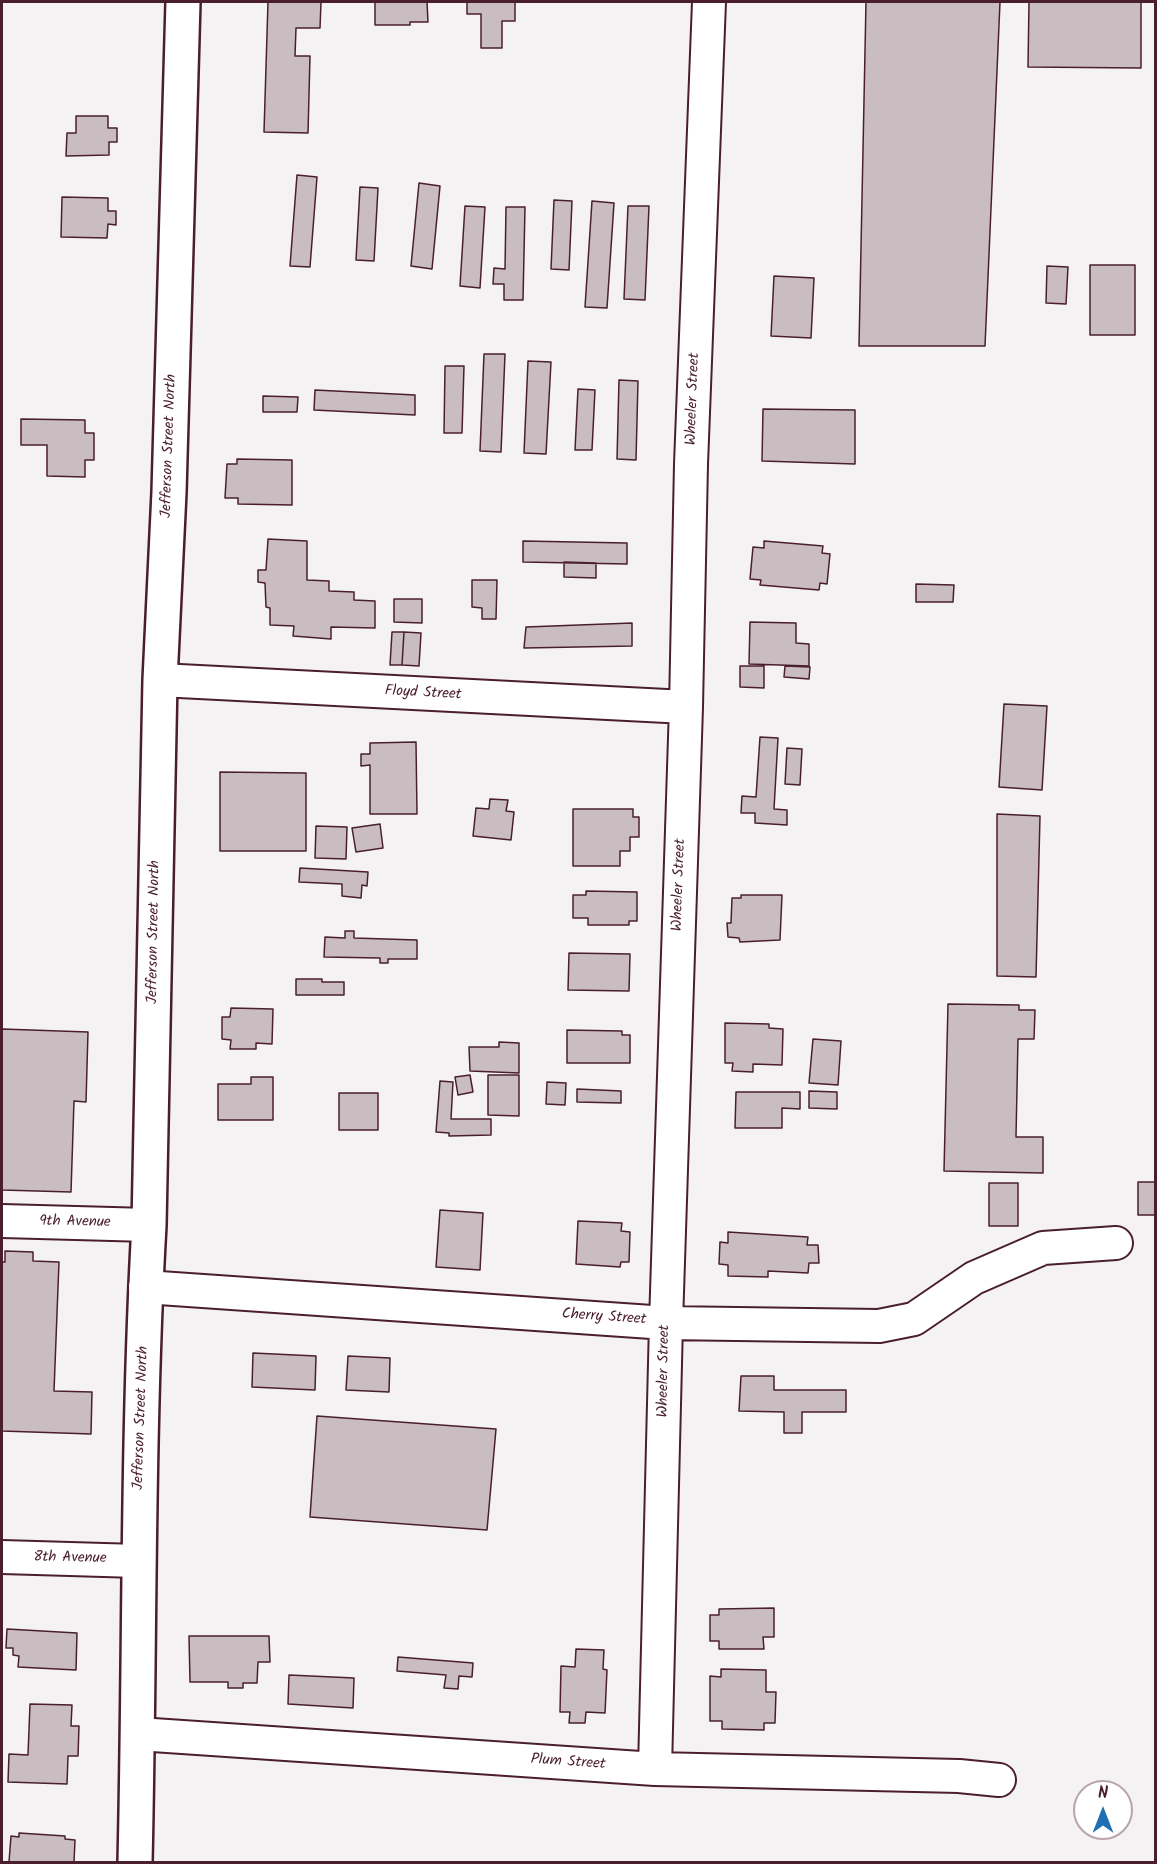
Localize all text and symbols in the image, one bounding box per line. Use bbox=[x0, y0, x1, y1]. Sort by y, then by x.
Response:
street label: Wheeler Street bbox=[683, 352, 705, 446]
street label: Jefferson Street North bbox=[158, 374, 182, 518]
street label: Floyd Street bbox=[384, 683, 462, 705]
street label: Wheeler Street bbox=[669, 838, 691, 932]
street label: Jefferson Street North bbox=[145, 860, 165, 1004]
street label: 9th Avenue bbox=[39, 1213, 111, 1233]
street label: Cherry Street bbox=[561, 1306, 647, 1330]
street label: Wheeler Street bbox=[655, 1324, 675, 1418]
street label: Jefferson Street North bbox=[130, 1346, 154, 1490]
street label: 8th Avenue bbox=[33, 1549, 107, 1569]
street label: Plum Street bbox=[530, 1751, 606, 1775]
north arrow bbox=[1073, 1780, 1133, 1840]
text: N bbox=[1098, 1781, 1108, 1806]

